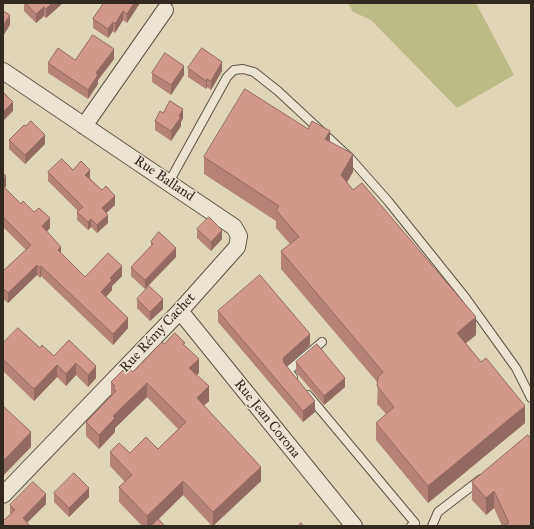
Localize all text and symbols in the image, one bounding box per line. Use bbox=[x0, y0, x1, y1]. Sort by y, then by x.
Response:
street label: Rue Balland bbox=[131, 153, 197, 205]
street label: Rue Rémy Cachet bbox=[117, 290, 199, 376]
street label: Rue Jean Corona bbox=[230, 376, 304, 462]

